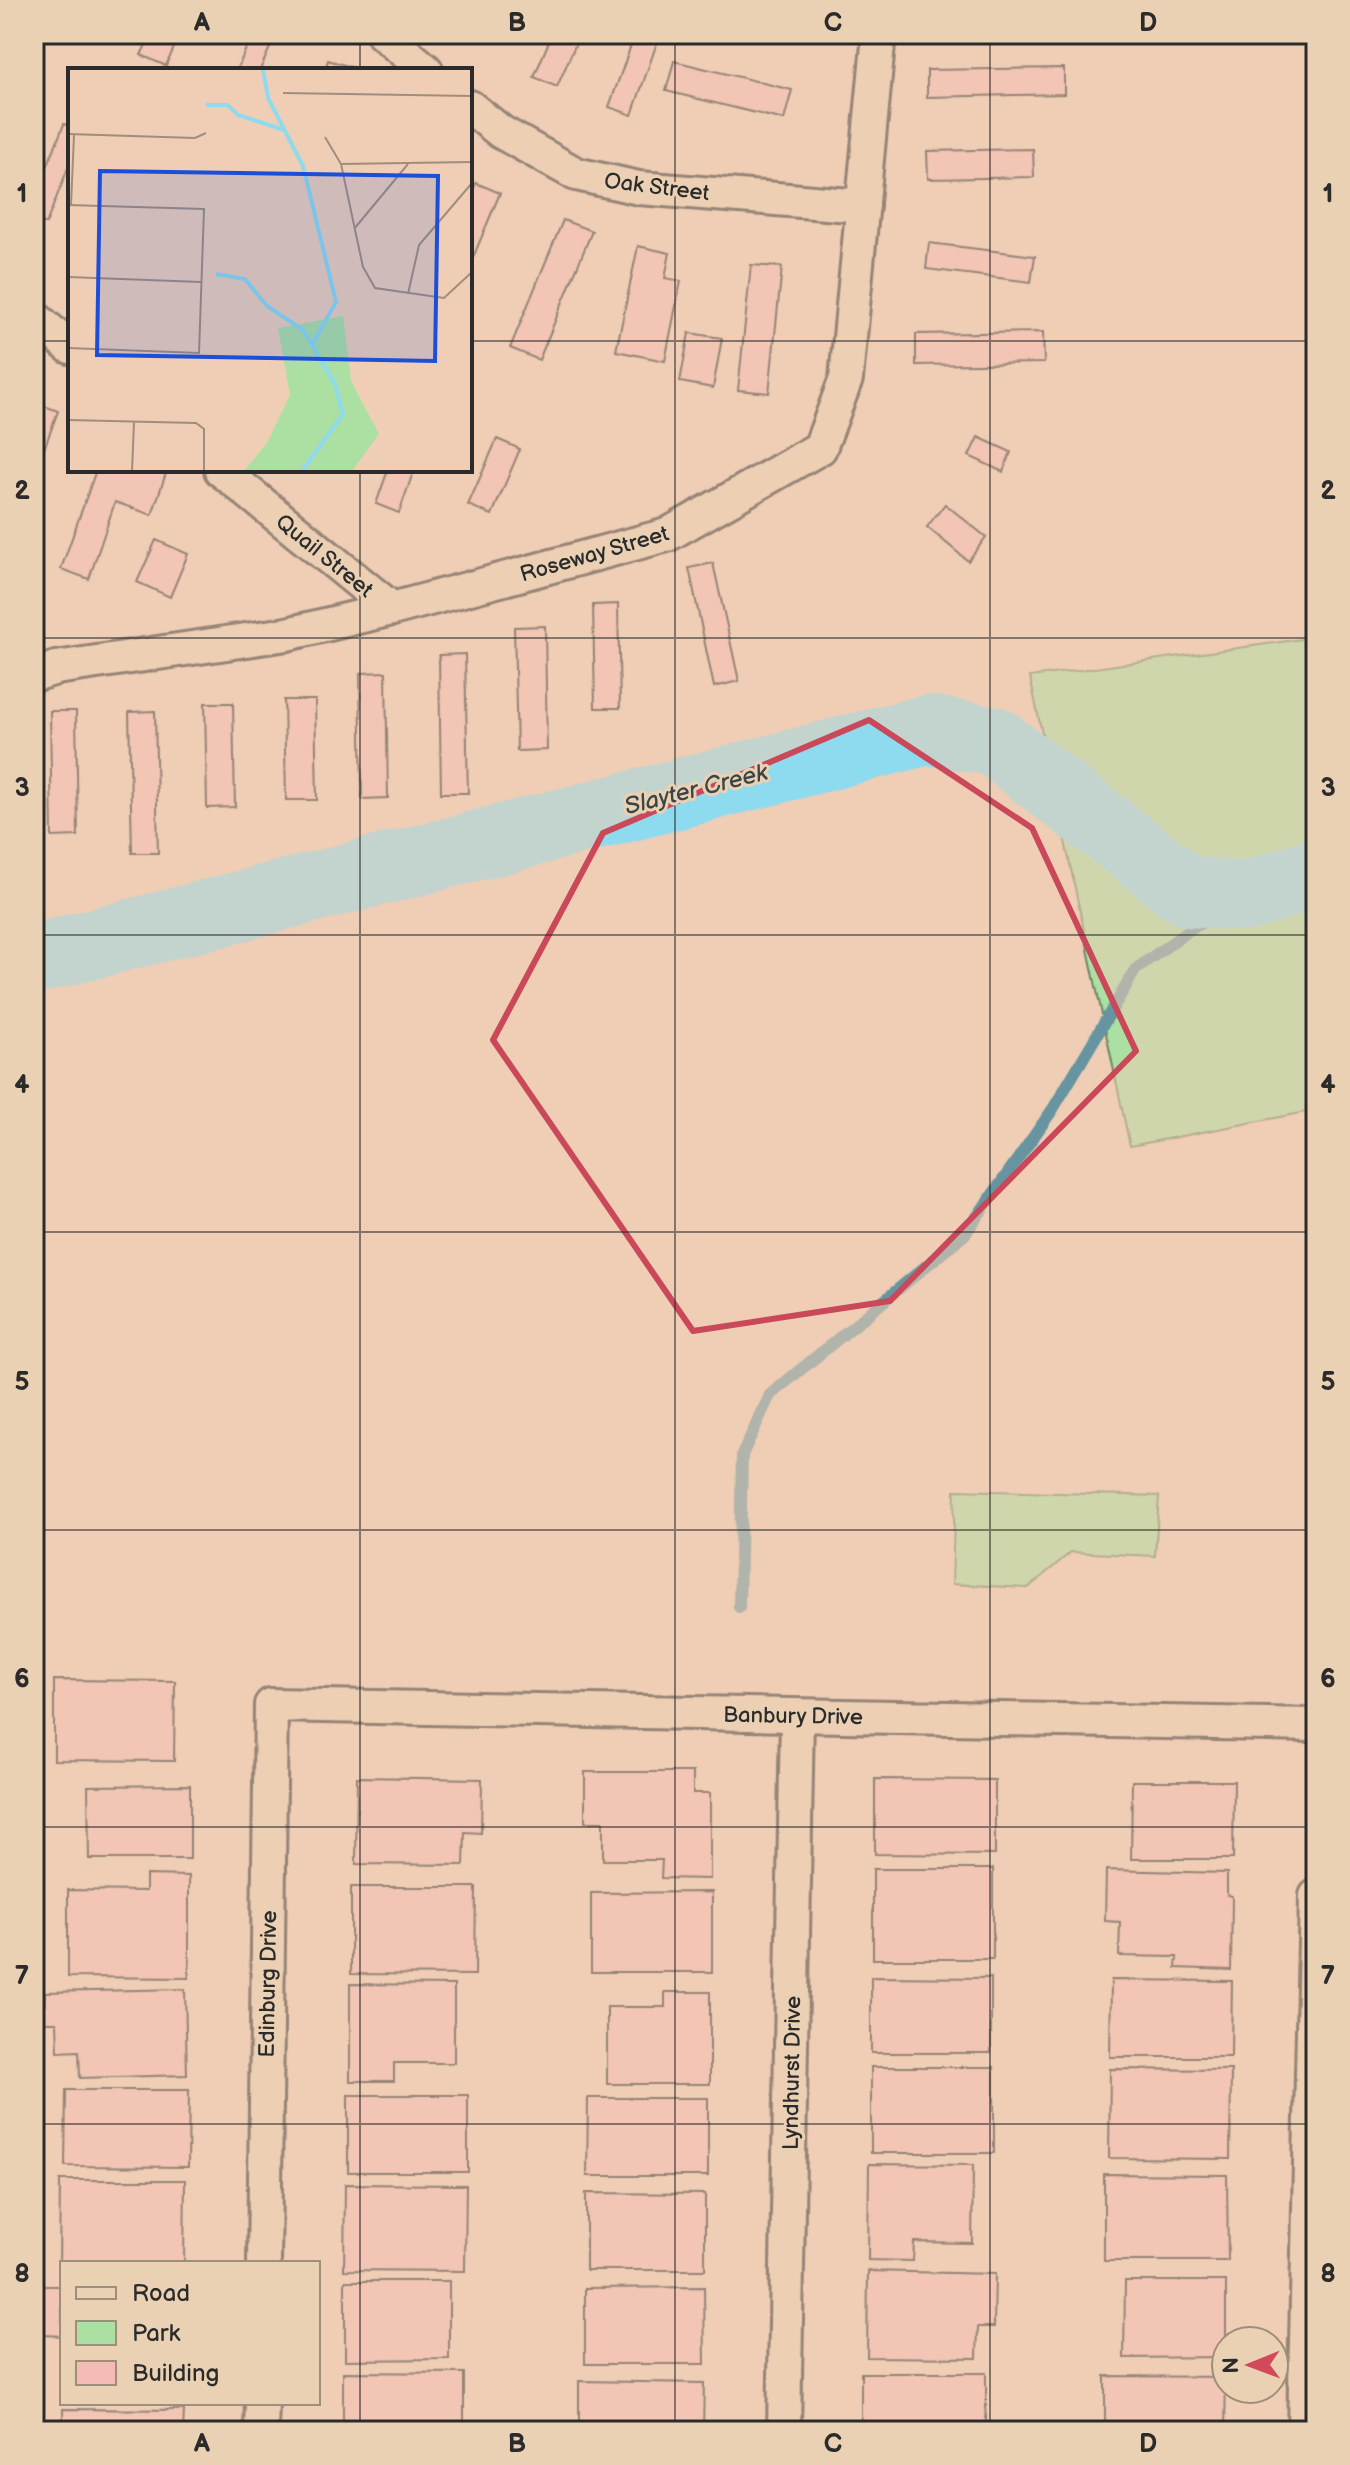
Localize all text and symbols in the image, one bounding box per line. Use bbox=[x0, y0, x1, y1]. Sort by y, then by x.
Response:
text: A bbox=[193, 8, 210, 39]
text: B bbox=[508, 8, 526, 39]
text: C bbox=[824, 8, 842, 39]
text: D bbox=[1139, 8, 1157, 39]
inset map bbox=[68, 68, 472, 472]
street label: Oak Street bbox=[603, 168, 711, 207]
text: 1 bbox=[17, 179, 27, 210]
text: 1 bbox=[1323, 179, 1333, 210]
text: 2 bbox=[14, 476, 30, 507]
text: 2 bbox=[1320, 476, 1336, 507]
street label: Quail Street bbox=[270, 509, 379, 604]
street label: Roseway Street bbox=[517, 520, 672, 589]
water label: Slayter Creek bbox=[622, 757, 772, 821]
text: 3 bbox=[14, 773, 30, 804]
text: 3 bbox=[1320, 773, 1336, 804]
text: 4 bbox=[14, 1070, 30, 1101]
text: 4 bbox=[1320, 1070, 1336, 1101]
text: 5 bbox=[14, 1367, 30, 1398]
text: 5 bbox=[1320, 1367, 1336, 1398]
text: 6 bbox=[14, 1664, 30, 1695]
text: 6 bbox=[1320, 1664, 1336, 1695]
street label: Banbury Drive bbox=[723, 1702, 863, 1731]
street label: Edinburg Drive bbox=[254, 1910, 283, 2058]
text: 7 bbox=[15, 1961, 29, 1992]
text: 7 bbox=[1321, 1961, 1335, 1992]
street label: Lyndhurst Drive bbox=[778, 1996, 807, 2150]
text: 8 bbox=[14, 2259, 30, 2290]
text: 8 bbox=[1320, 2259, 1336, 2290]
legend bbox=[60, 2261, 320, 2405]
text: Road bbox=[132, 2279, 190, 2308]
text: Park bbox=[132, 2319, 180, 2348]
north arrow bbox=[1210, 2325, 1290, 2405]
text: N bbox=[1218, 2357, 1245, 2374]
text: Building bbox=[132, 2359, 219, 2388]
text: A bbox=[193, 2429, 210, 2460]
text: B bbox=[508, 2429, 526, 2460]
text: C bbox=[824, 2429, 842, 2460]
text: D bbox=[1139, 2429, 1157, 2460]

